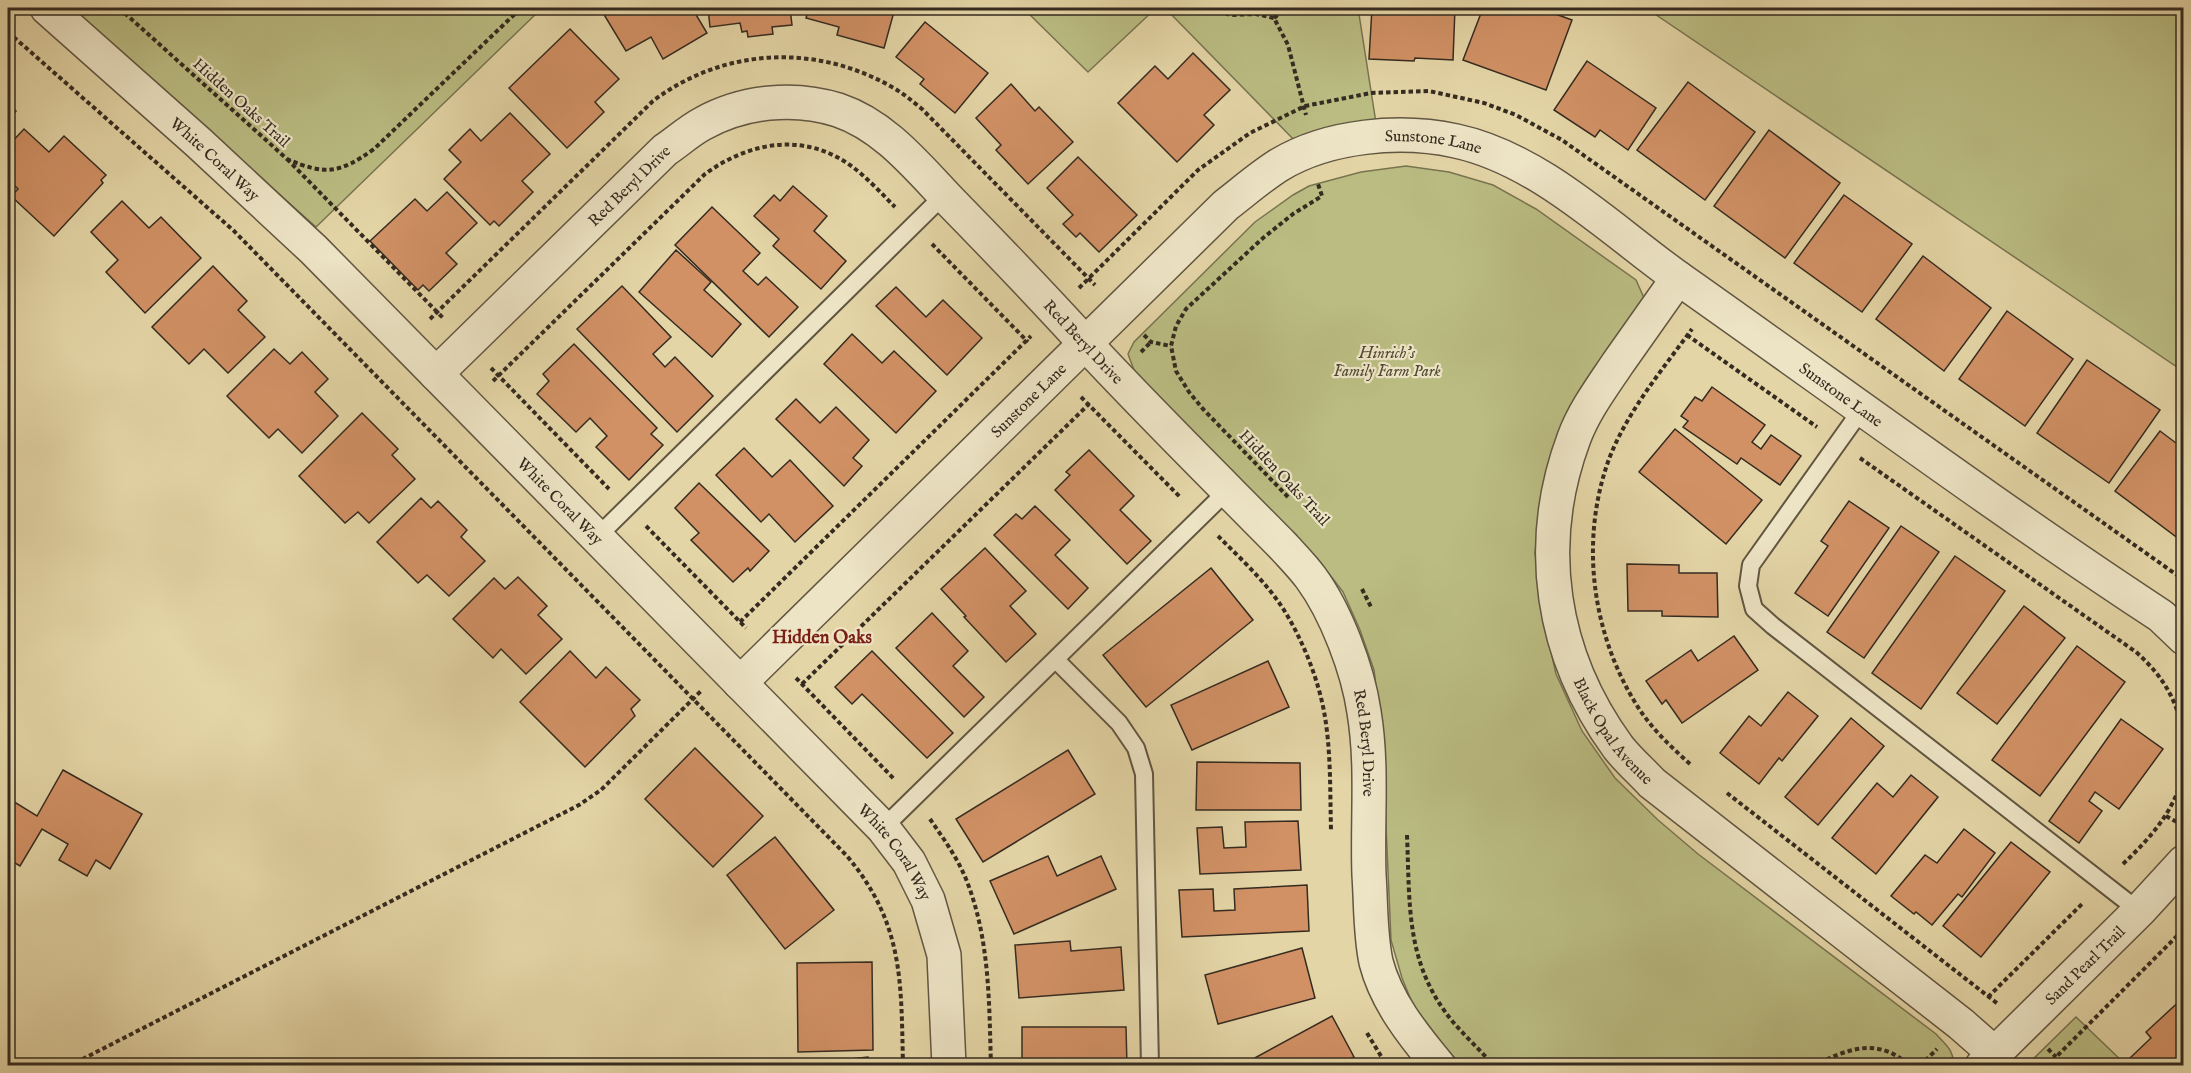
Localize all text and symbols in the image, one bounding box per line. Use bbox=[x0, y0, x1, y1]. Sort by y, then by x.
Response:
street label: Hidden Oaks Trail bbox=[188, 55, 294, 153]
street label: White Coral Way bbox=[165, 114, 263, 206]
street label: Sunstone Lane bbox=[1384, 127, 1484, 160]
street label: Red Beryl Drive bbox=[585, 141, 675, 232]
street label: Red Beryl Drive bbox=[1038, 297, 1127, 389]
park label: Hinrich's Family Farm Park bbox=[1333, 344, 1441, 382]
street label: Sunstone Lane bbox=[1794, 359, 1886, 432]
street label: Sunstone Lane bbox=[987, 360, 1071, 443]
street label: Hidden Oaks Trail bbox=[1234, 426, 1334, 531]
street label: White Coral Way bbox=[512, 454, 607, 550]
district label: Hidden Oaks bbox=[772, 627, 873, 650]
street label: Black Opal Avenue bbox=[1568, 675, 1656, 790]
street label: Red Beryl Drive bbox=[1348, 687, 1377, 797]
street label: White Coral Way bbox=[853, 800, 935, 904]
street label: Sand Pearl Trail bbox=[2042, 922, 2131, 1010]

